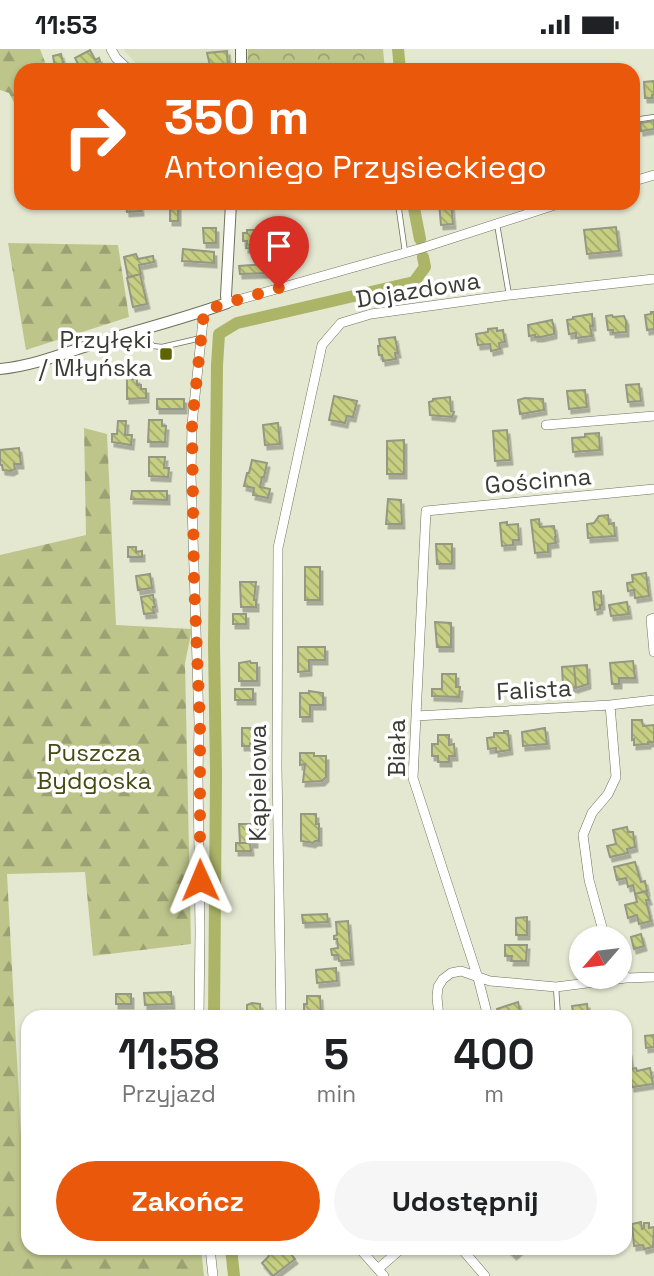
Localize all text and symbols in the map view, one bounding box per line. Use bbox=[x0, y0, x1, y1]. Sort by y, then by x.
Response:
text: 11:53 bbox=[35, 8, 98, 42]
text: 350 m bbox=[164, 86, 309, 148]
icon: right bbox=[49, 91, 140, 182]
text: Antoniego Przysieckiego bbox=[164, 147, 547, 187]
pin bbox=[249, 216, 309, 288]
icon: arrive bbox=[260, 227, 298, 265]
street label: Dojazdowa bbox=[354, 264, 482, 315]
place label: Przyłęki / Młyńska bbox=[39, 324, 152, 383]
marker: Przyłęki / Młyńska bbox=[158, 346, 174, 362]
street label: Gościnna bbox=[483, 460, 593, 501]
street label: Falista bbox=[495, 672, 573, 707]
street label: Biała bbox=[381, 719, 412, 777]
street label: Kąpielowa bbox=[242, 724, 273, 842]
park label: Puszcza Bydgoska bbox=[36, 737, 152, 796]
position arrow bbox=[163, 843, 237, 917]
north arrow bbox=[569, 926, 632, 989]
map controls bbox=[569, 926, 632, 989]
text: 11:58 bbox=[118, 1028, 219, 1081]
text: 5 bbox=[324, 1028, 349, 1081]
text: 400 bbox=[453, 1028, 535, 1081]
text: Przyjazd bbox=[122, 1079, 216, 1109]
text: min bbox=[317, 1079, 356, 1109]
text: m bbox=[484, 1079, 504, 1109]
button: Zakończ bbox=[56, 1161, 320, 1241]
button: Udostępnij bbox=[334, 1161, 597, 1241]

